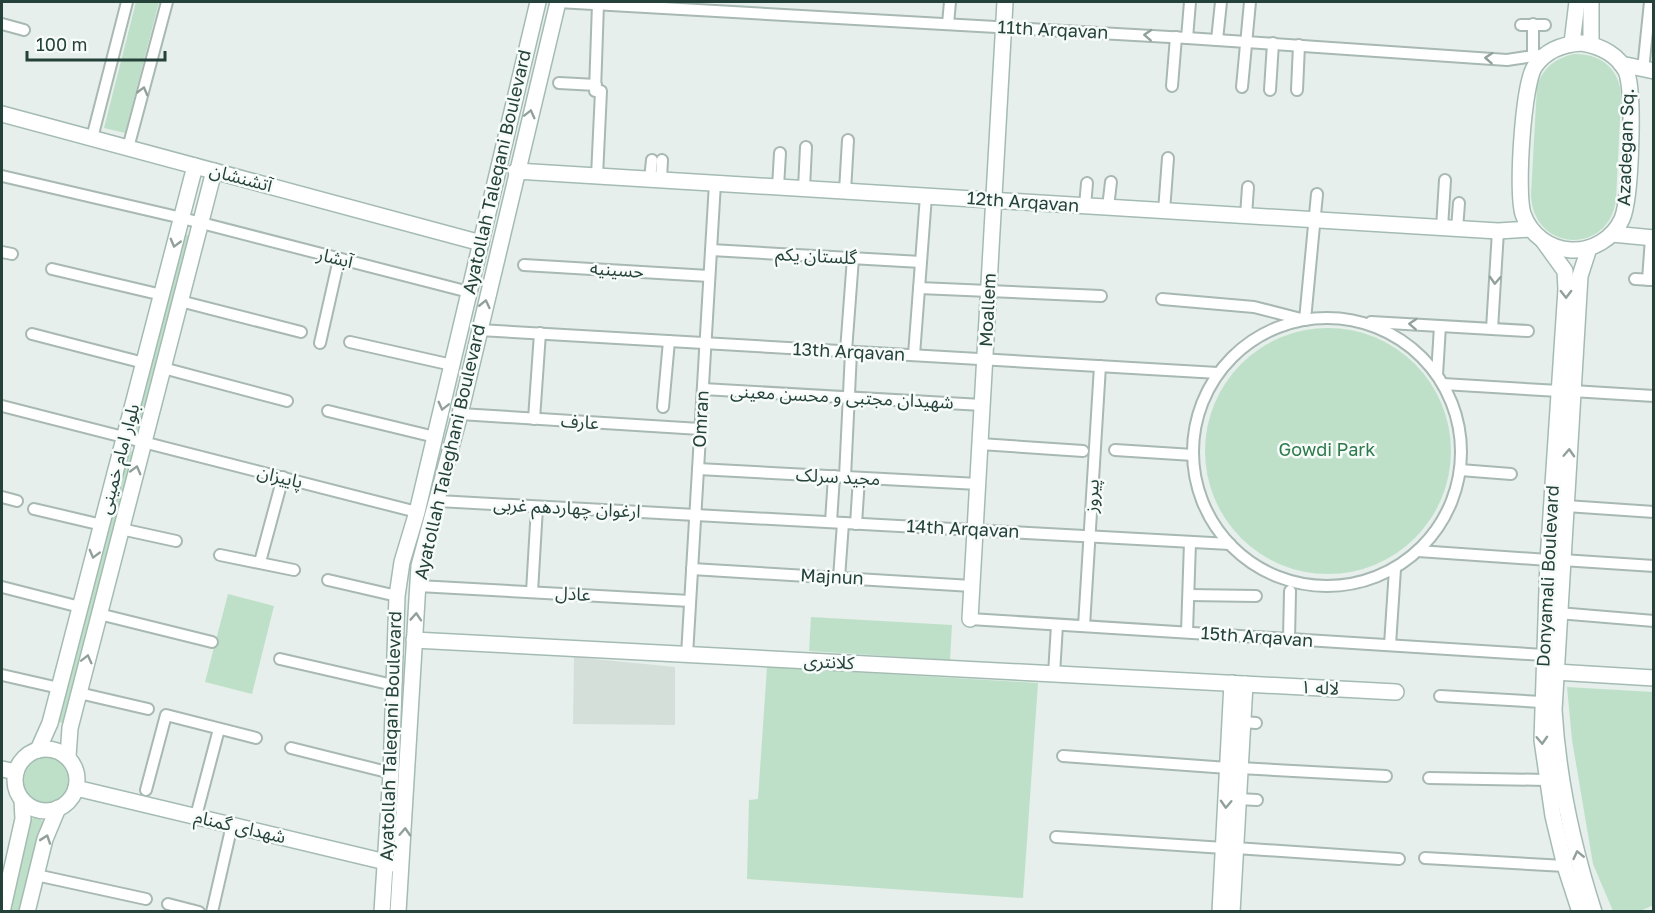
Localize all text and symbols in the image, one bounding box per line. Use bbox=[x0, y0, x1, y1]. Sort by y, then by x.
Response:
street label: 11th Arqavan bbox=[997, 15, 1109, 43]
scale bar bbox=[27, 24, 165, 62]
one-way arrow bbox=[1143, 29, 1152, 42]
text: 100 m bbox=[36, 33, 87, 55]
street label: Ayatollah Taleqani Boulevard bbox=[457, 47, 535, 296]
one-way arrow bbox=[1484, 52, 1493, 65]
one-way arrow bbox=[136, 87, 148, 97]
street label: Azadegan Sq. bbox=[1612, 88, 1638, 206]
one-way arrow bbox=[522, 109, 535, 119]
street label: آتشنشان bbox=[207, 158, 276, 197]
street label: 12th Arqavan bbox=[966, 186, 1080, 216]
one-way arrow bbox=[170, 237, 182, 248]
street label: آبشار bbox=[314, 242, 356, 273]
street label: گلستان یکم bbox=[775, 242, 858, 271]
street label: حسینیه bbox=[589, 256, 645, 282]
street label: Moallem bbox=[974, 272, 1000, 348]
one-way arrow bbox=[1488, 276, 1501, 285]
one-way arrow bbox=[1560, 289, 1572, 298]
one-way arrow bbox=[478, 299, 491, 309]
one-way arrow bbox=[1408, 318, 1417, 331]
street label: Ayatollah Taleghani Boulevard bbox=[409, 322, 489, 582]
street label: 13th Arqavan bbox=[792, 337, 906, 365]
street label: شهیدان مجتبی و محسن معینی bbox=[730, 379, 954, 414]
street label: Omran bbox=[688, 390, 712, 448]
street label: بلوار امام خمینی bbox=[93, 401, 147, 517]
one-way arrow bbox=[437, 401, 450, 411]
street label: عارف bbox=[560, 409, 600, 434]
park label: Gowdi Park bbox=[1278, 438, 1376, 460]
one-way arrow bbox=[1562, 448, 1575, 457]
street label: پاییزان bbox=[255, 460, 305, 493]
street label: مجید سرلک bbox=[795, 463, 881, 490]
one-way arrow bbox=[129, 465, 141, 476]
street label: پیروز bbox=[1079, 478, 1104, 515]
street label: Donyamali Boulevard bbox=[1531, 484, 1563, 667]
street label: ارغوان چهاردهم غربی bbox=[493, 492, 641, 525]
street label: 14th Arqavan bbox=[906, 514, 1020, 542]
one-way arrow bbox=[89, 549, 102, 559]
street label: Majnun bbox=[800, 563, 864, 589]
street label: عادل bbox=[555, 581, 591, 606]
street label: Ayatollah Taleqani Boulevard bbox=[375, 611, 405, 861]
one-way arrow bbox=[409, 612, 422, 621]
street label: 15th Arqavan bbox=[1200, 621, 1314, 651]
street label: کلانتری bbox=[803, 649, 855, 674]
one-way arrow bbox=[80, 654, 93, 664]
street label: لاله ۱ bbox=[1300, 675, 1340, 699]
one-way arrow bbox=[1536, 736, 1549, 745]
one-way arrow bbox=[1220, 800, 1233, 809]
street label: شهدای گمنام bbox=[191, 805, 288, 851]
one-way arrow bbox=[398, 828, 411, 837]
one-way arrow bbox=[39, 834, 51, 845]
one-way arrow bbox=[1573, 851, 1586, 861]

